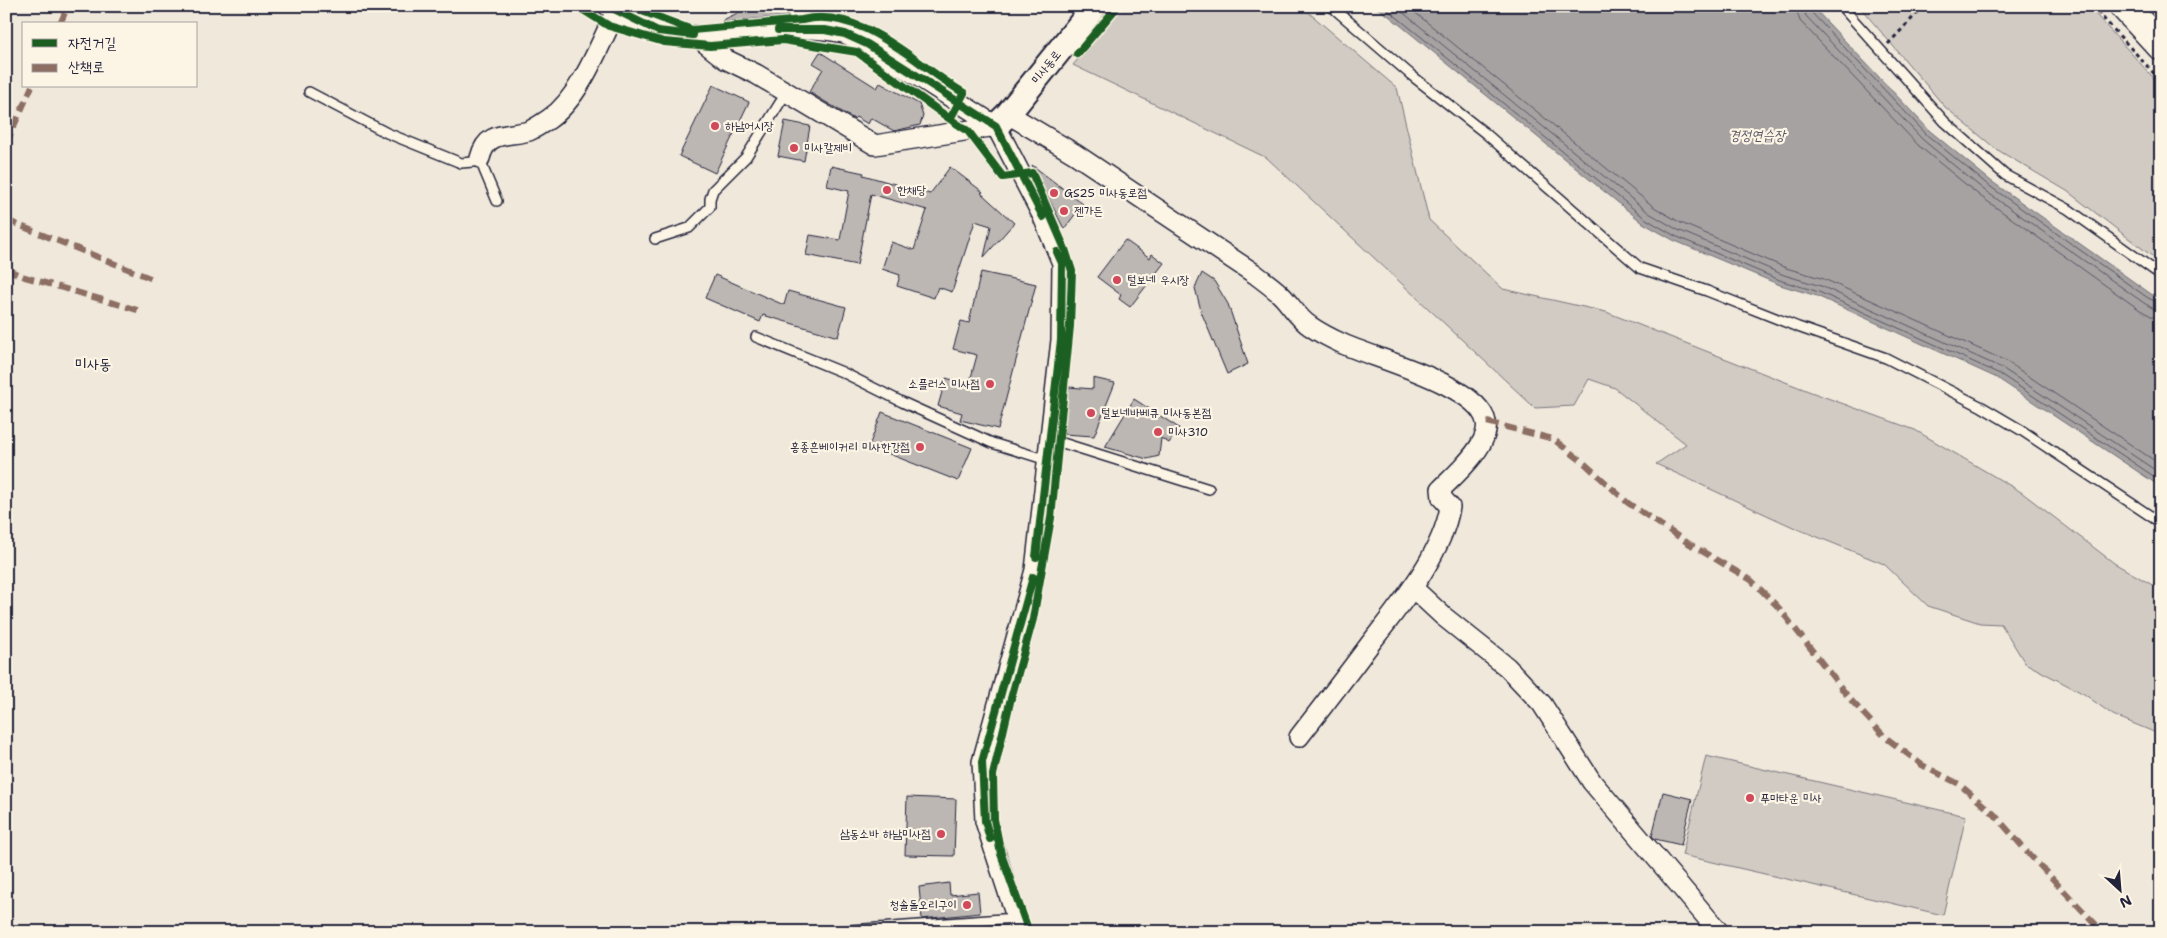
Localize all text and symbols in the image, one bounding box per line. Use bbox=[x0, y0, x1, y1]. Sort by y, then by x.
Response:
legend bbox=[22, 22, 198, 88]
text: 자전거길 bbox=[68, 33, 116, 53]
street label: 미사동로 bbox=[1028, 47, 1064, 87]
text: 산책로 bbox=[68, 57, 104, 77]
place label: 하남어시장 bbox=[725, 118, 774, 134]
marker: 하남어시장 bbox=[709, 120, 721, 132]
water label: 경정연습장 bbox=[1729, 126, 1787, 144]
place label: 미사칼제비 bbox=[804, 140, 852, 156]
marker: 미사칼제비 bbox=[788, 142, 800, 154]
place label: 한채당 bbox=[897, 182, 926, 198]
marker: 한채당 bbox=[881, 184, 893, 196]
place label: GS25 미사동로점 bbox=[1064, 185, 1147, 201]
marker: GS25 미사동로점 bbox=[1048, 187, 1060, 199]
place label: 젠가든 bbox=[1074, 203, 1103, 219]
marker: 젠가든 bbox=[1058, 205, 1070, 217]
place label: 털보네 우시장 bbox=[1127, 272, 1189, 288]
marker: 털보네 우시장 bbox=[1111, 274, 1123, 286]
district label: 미사동 bbox=[75, 354, 111, 374]
place label: 소플러스 미사점 bbox=[908, 376, 980, 392]
marker: 소플러스 미사점 bbox=[984, 378, 996, 390]
place label: 털보네바베큐 미사동본점 bbox=[1101, 405, 1211, 421]
marker: 털보네바베큐 미사동본점 bbox=[1085, 407, 1097, 419]
place label: 미사310 bbox=[1168, 424, 1208, 440]
marker: 미사310 bbox=[1152, 426, 1164, 438]
place label: 홍종흔베이커리 미사한강점 bbox=[790, 439, 910, 455]
marker: 홍종흔베이커리 미사한강점 bbox=[914, 441, 926, 453]
place label: 푸마타운 미사 bbox=[1760, 790, 1822, 806]
marker: 푸마타운 미사 bbox=[1744, 792, 1756, 804]
place label: 삼동소바 하남미사점 bbox=[840, 826, 931, 842]
marker: 삼동소바 하남미사점 bbox=[935, 828, 947, 840]
north arrow bbox=[2094, 866, 2144, 916]
text: N bbox=[2117, 891, 2135, 912]
place label: 청솔돌오리구이 bbox=[889, 897, 957, 913]
marker: 청솔돌오리구이 bbox=[961, 899, 973, 911]

